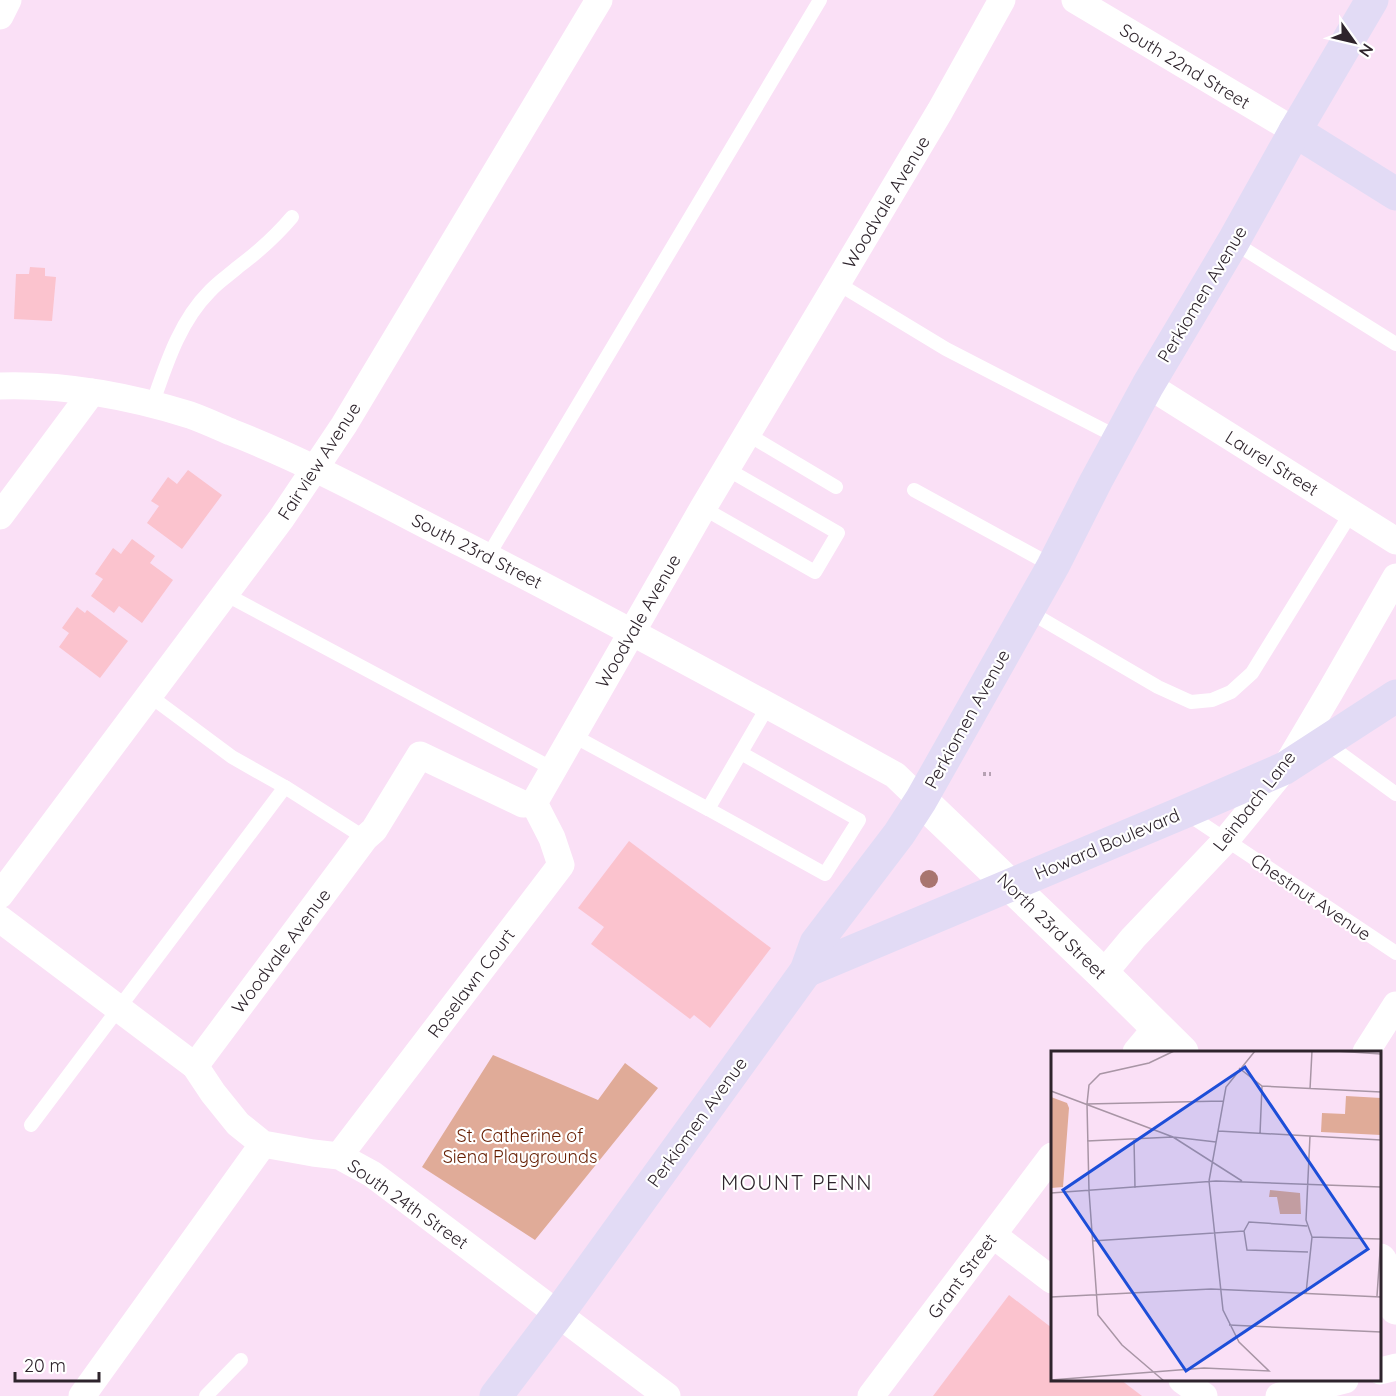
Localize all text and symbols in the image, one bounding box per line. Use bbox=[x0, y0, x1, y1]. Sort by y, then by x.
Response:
north arrow bbox=[1324, 12, 1384, 72]
street label: South 22nd Street bbox=[1116, 18, 1254, 114]
text: N bbox=[1355, 40, 1378, 61]
street label: Woodvale Avenue bbox=[837, 131, 935, 273]
street label: Perkiomen Avenue bbox=[1152, 221, 1252, 367]
street label: Fairview Avenue bbox=[272, 398, 366, 524]
street label: Laurel Street bbox=[1221, 425, 1323, 501]
street label: South 23rd Street bbox=[408, 508, 546, 594]
street label: Woodvale Avenue bbox=[590, 550, 686, 692]
street label: Perkiomen Avenue bbox=[919, 645, 1015, 793]
street label: Leinbach Lane bbox=[1208, 746, 1300, 856]
street label: Howard Boulevard bbox=[1031, 803, 1183, 885]
street label: Chestnut Avenue bbox=[1247, 848, 1375, 946]
street label: North 23rd Street bbox=[993, 868, 1111, 984]
street label: Woodvale Avenue bbox=[226, 884, 336, 1018]
street label: Roselawn Court bbox=[422, 924, 520, 1042]
inset map bbox=[1051, 1051, 1381, 1381]
street label: Perkiomen Avenue bbox=[642, 1052, 752, 1192]
park label: St. Catherine of Siena Playgrounds bbox=[443, 1124, 597, 1168]
street label: South 24th Street bbox=[343, 1154, 473, 1254]
district label: MOUNT PENN bbox=[721, 1169, 873, 1195]
street label: Grant Street bbox=[922, 1229, 1002, 1323]
scale bar bbox=[15, 1345, 99, 1383]
text: 20 m bbox=[24, 1354, 66, 1377]

